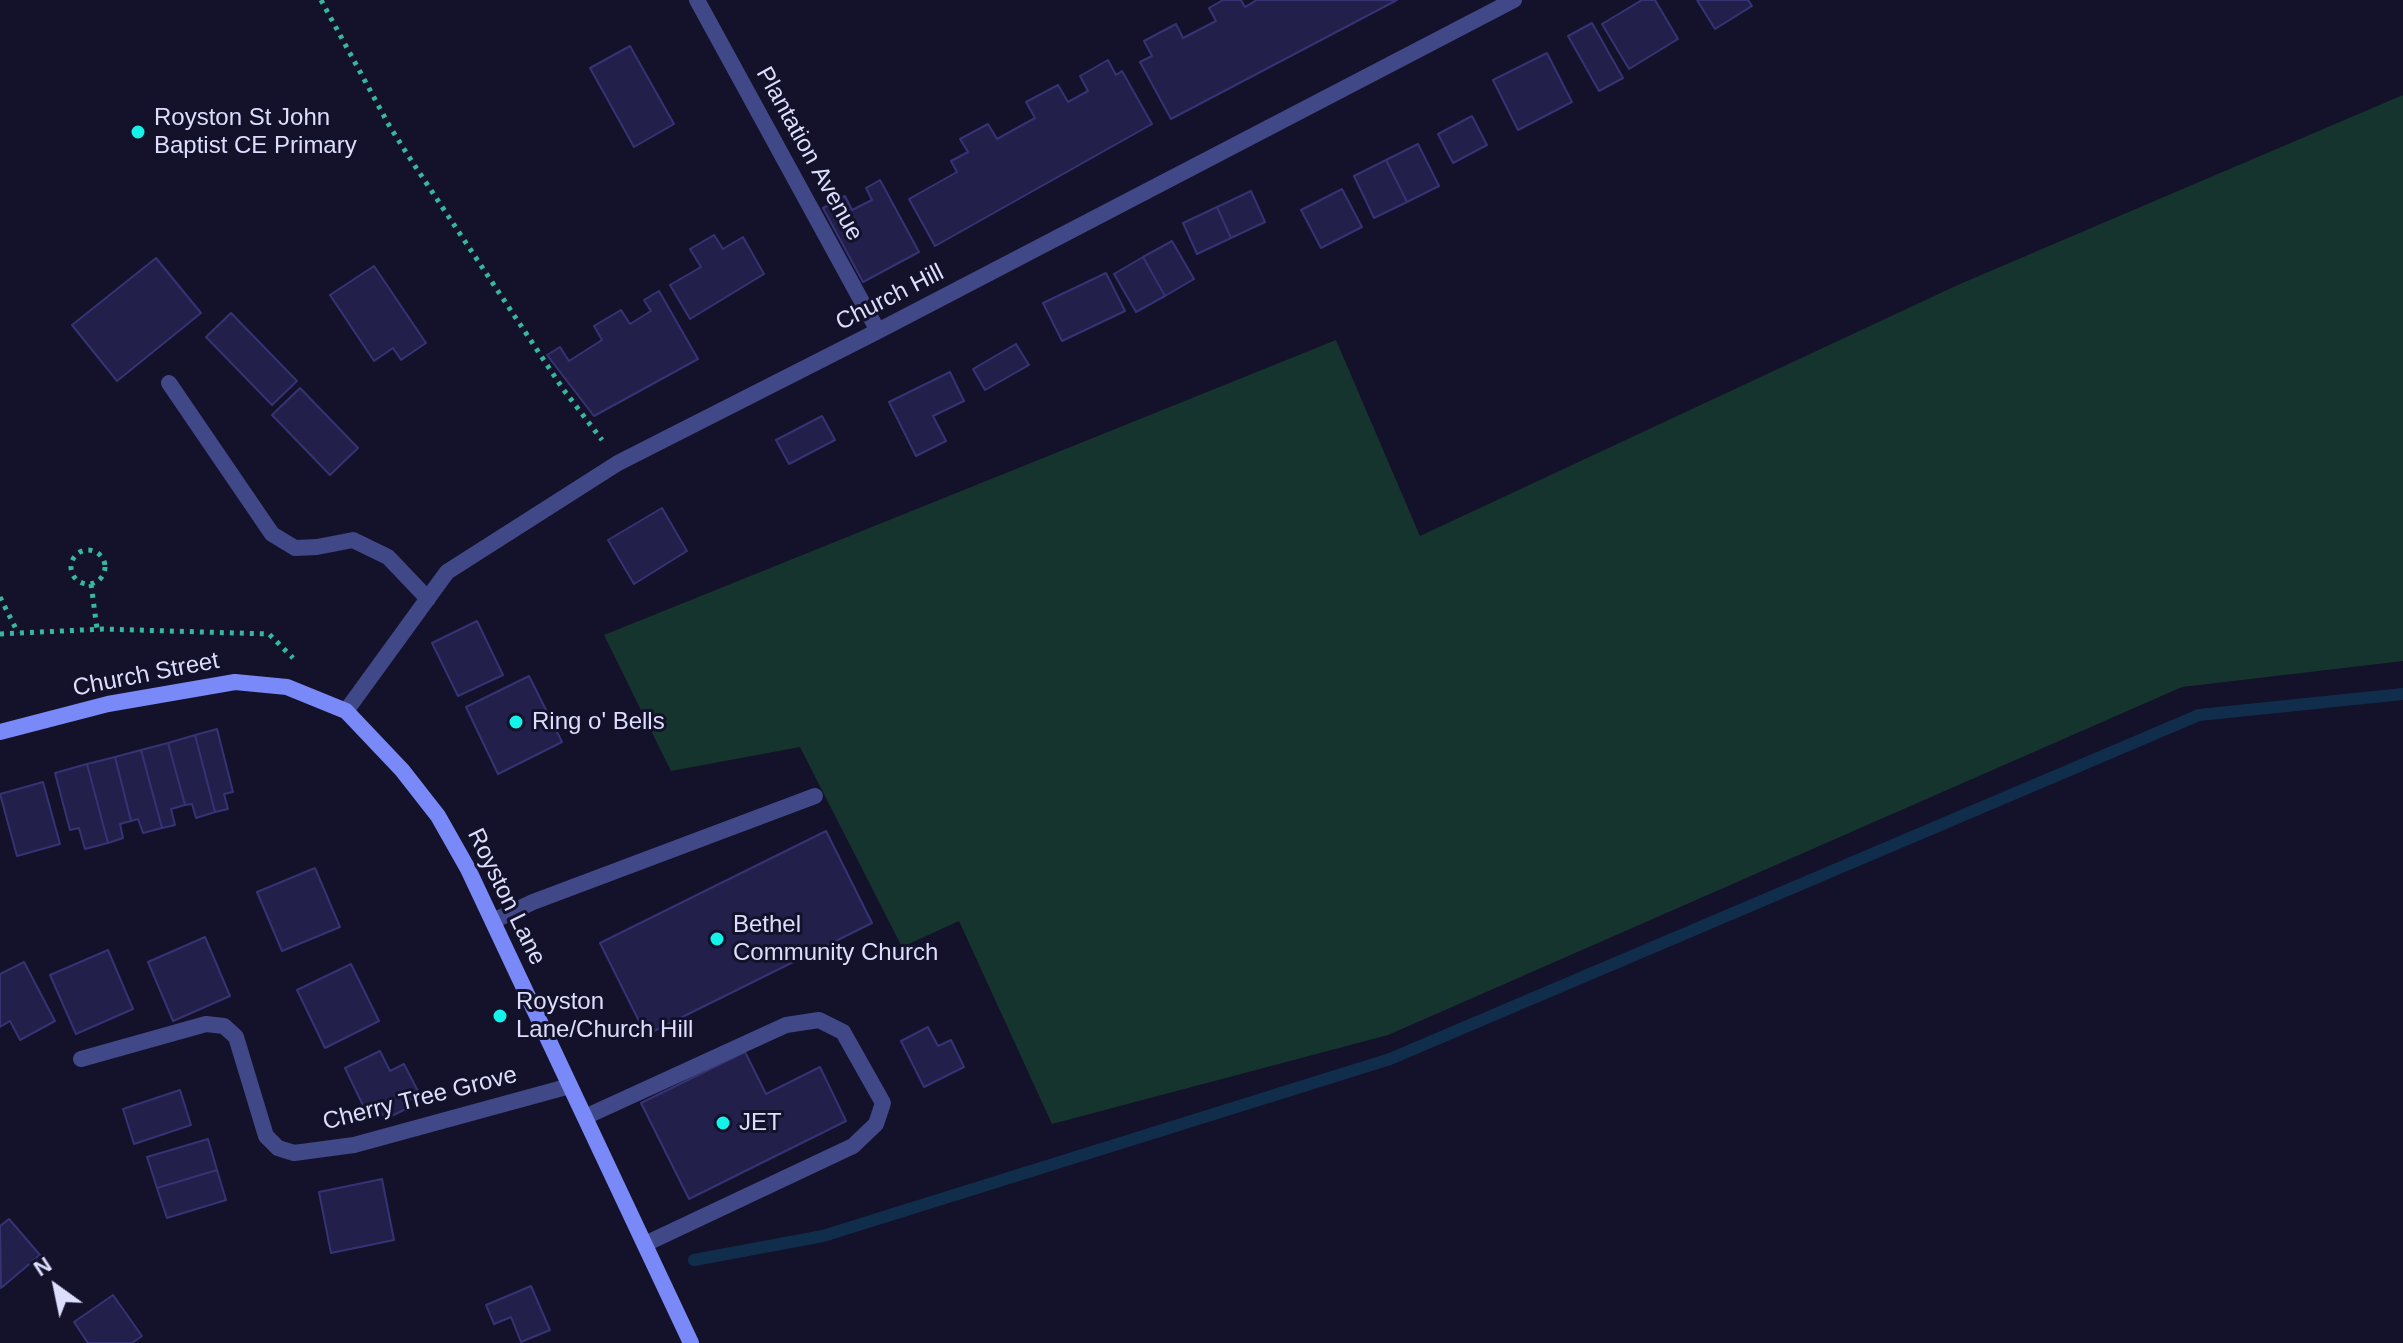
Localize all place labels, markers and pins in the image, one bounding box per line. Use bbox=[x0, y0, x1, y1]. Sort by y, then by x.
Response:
place label: Royston St John Baptist CE Primary bbox=[154, 104, 357, 160]
marker: Royston St John Baptist CE Primary bbox=[129, 123, 147, 141]
place label: Ring o' Bells bbox=[532, 708, 665, 736]
marker: Ring o' Bells bbox=[507, 713, 525, 731]
place label: Bethel Community Church bbox=[733, 911, 938, 967]
marker: Bethel Community Church bbox=[708, 930, 726, 948]
place label: Royston Lane/Church Hill bbox=[516, 988, 693, 1044]
marker: Royston Lane/Church Hill bbox=[491, 1007, 509, 1025]
place label: JET bbox=[739, 1109, 782, 1137]
marker: JET bbox=[714, 1114, 732, 1132]

